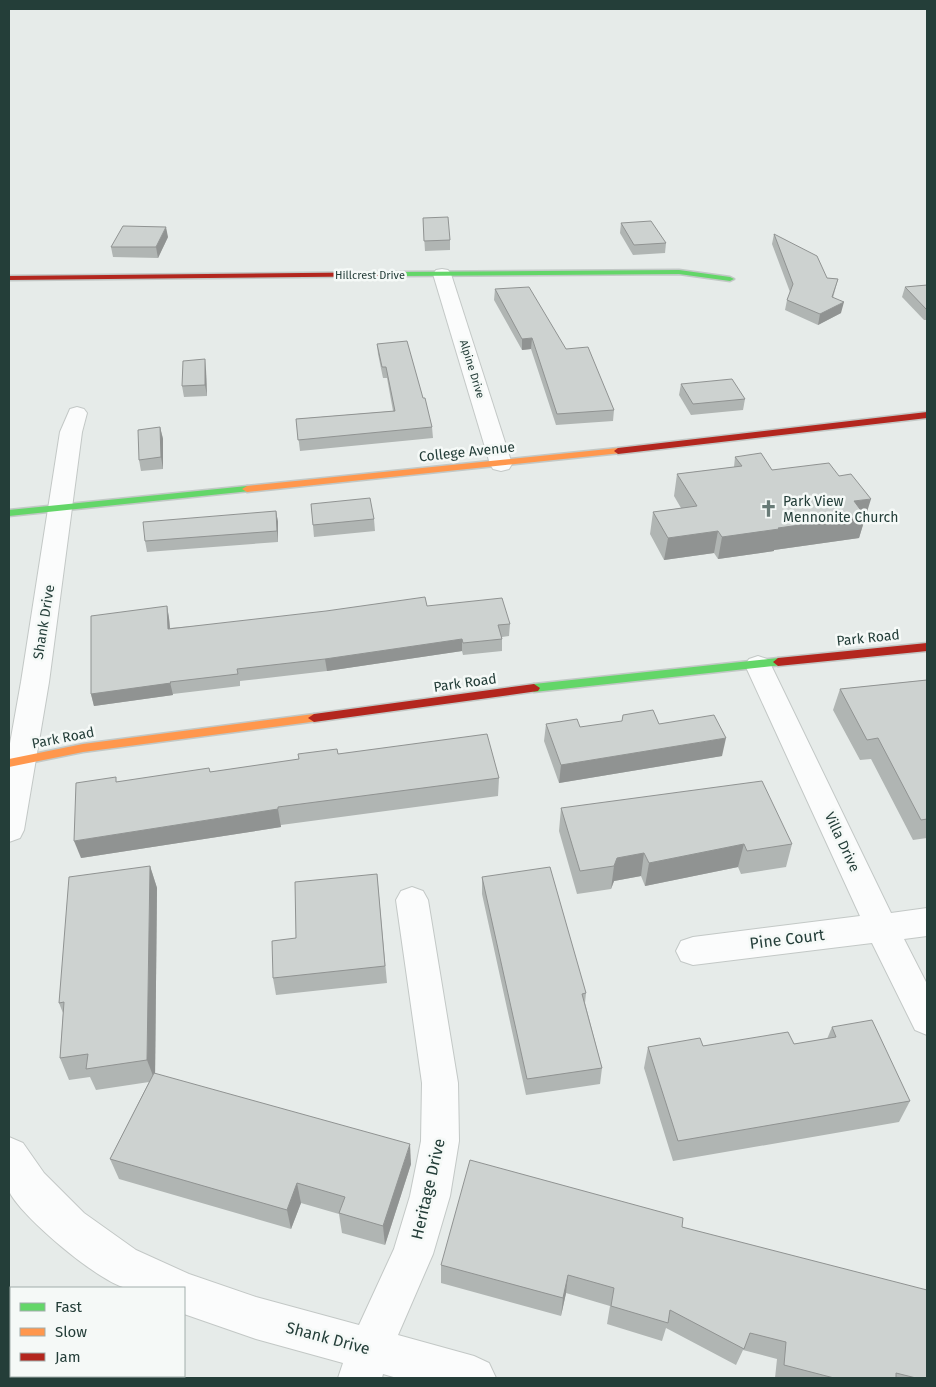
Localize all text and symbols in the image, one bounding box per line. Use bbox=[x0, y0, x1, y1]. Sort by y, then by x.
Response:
street label: Hillcrest Drive bbox=[335, 269, 405, 282]
street label: Alpine Drive bbox=[457, 338, 487, 400]
street label: College Avenue bbox=[418, 439, 516, 465]
place label: Park View Mennonite Church bbox=[783, 493, 898, 526]
church icon: Park View Mennonite Church bbox=[759, 499, 779, 519]
street label: Shank Drive bbox=[30, 583, 58, 661]
street label: Park Road bbox=[836, 626, 900, 650]
street label: Park Road bbox=[432, 670, 498, 696]
street label: Park Road bbox=[30, 724, 96, 752]
street label: Villa Drive bbox=[821, 809, 863, 875]
street label: Pine Court bbox=[748, 925, 826, 953]
street label: Heritage Drive bbox=[407, 1137, 449, 1241]
legend bbox=[10, 1287, 185, 1377]
text: Fast bbox=[55, 1298, 82, 1316]
street label: Shank Drive bbox=[284, 1318, 372, 1358]
text: Slow bbox=[55, 1323, 87, 1341]
text: Jam bbox=[55, 1348, 81, 1366]

